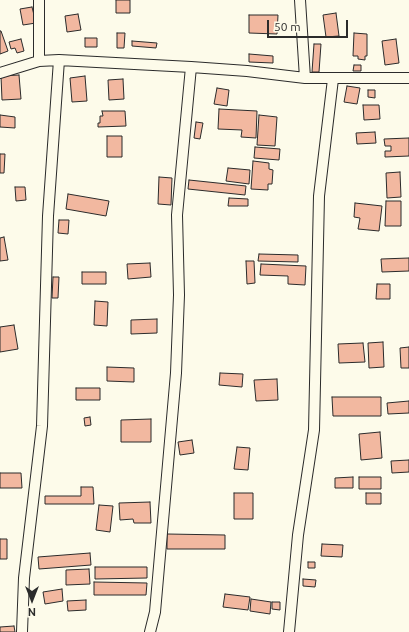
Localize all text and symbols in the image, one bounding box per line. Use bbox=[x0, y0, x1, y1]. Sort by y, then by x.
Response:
scale bar bbox=[269, 12, 350, 38]
text: 50 m bbox=[274, 20, 301, 33]
north arrow bbox=[12, 580, 52, 620]
text: N bbox=[28, 606, 36, 618]

